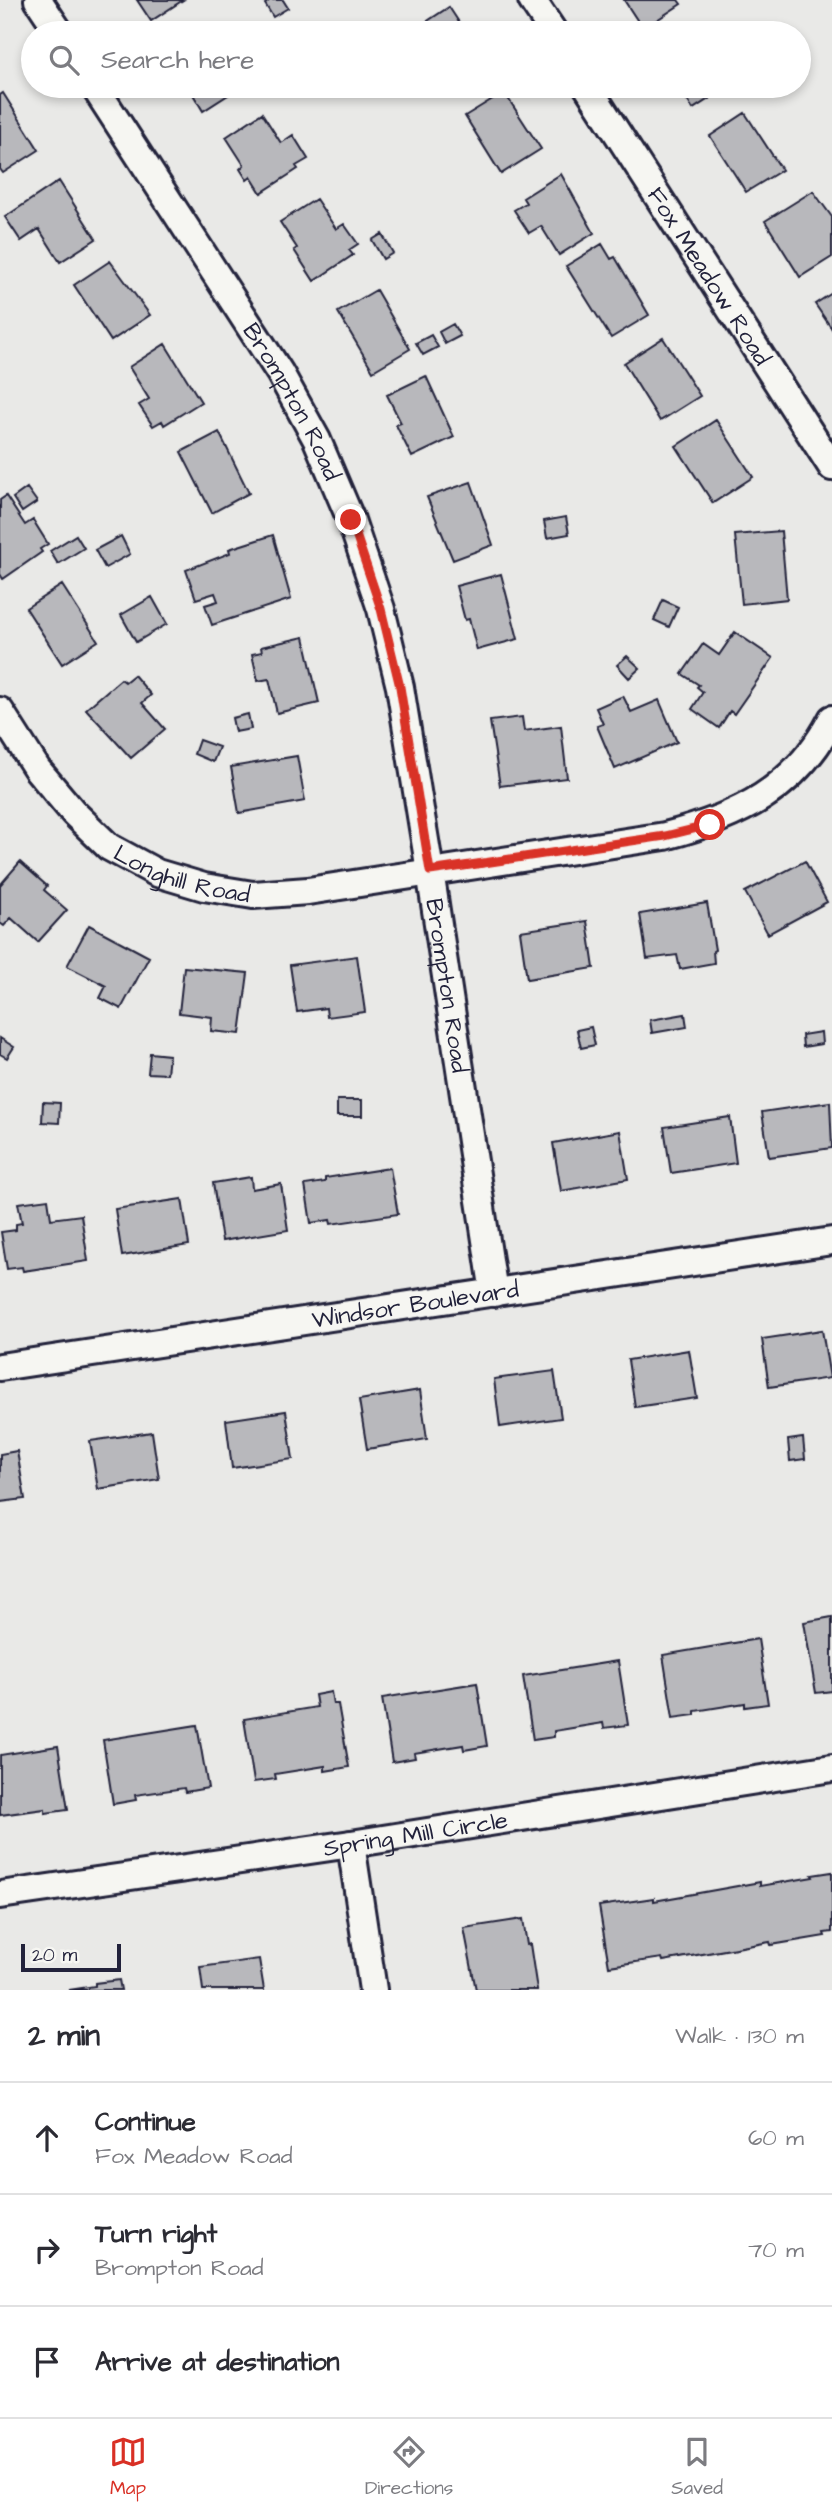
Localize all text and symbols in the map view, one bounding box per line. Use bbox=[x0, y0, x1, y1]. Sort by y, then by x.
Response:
search box bbox=[21, 21, 811, 98]
icon: search bbox=[45, 41, 83, 79]
text: Search here bbox=[101, 42, 254, 78]
street label: Fox Meadow Road bbox=[638, 181, 778, 372]
street label: Brompton Road bbox=[234, 317, 348, 486]
route end bbox=[335, 504, 366, 535]
route start bbox=[694, 809, 725, 840]
street label: Longhill Road bbox=[107, 837, 252, 912]
street label: Brompton Road bbox=[416, 896, 476, 1075]
street label: Windsor Boulevard bbox=[310, 1273, 521, 1338]
street label: Spring Mill Circle bbox=[321, 1803, 510, 1866]
scale bar bbox=[21, 1941, 121, 1973]
text: 20 m bbox=[32, 1942, 77, 1969]
text: 2 min bbox=[28, 2015, 100, 2057]
text: Walk · 130 m bbox=[675, 2020, 804, 2052]
text: Continue bbox=[95, 2104, 196, 2140]
icon: ahead bbox=[28, 2119, 66, 2157]
text: 60 m bbox=[748, 2122, 804, 2154]
text: Fox Meadow Road bbox=[95, 2140, 292, 2172]
text: Turn right bbox=[95, 2216, 217, 2252]
icon: right bbox=[28, 2231, 66, 2269]
text: 70 m bbox=[748, 2234, 804, 2266]
text: Brompton Road bbox=[95, 2252, 263, 2284]
icon: arrive bbox=[28, 2343, 66, 2381]
text: Arrive at destination bbox=[95, 2344, 340, 2380]
tab: Map bbox=[109, 2433, 147, 2502]
tab: Directions bbox=[365, 2433, 453, 2502]
tab: Saved bbox=[671, 2433, 723, 2502]

